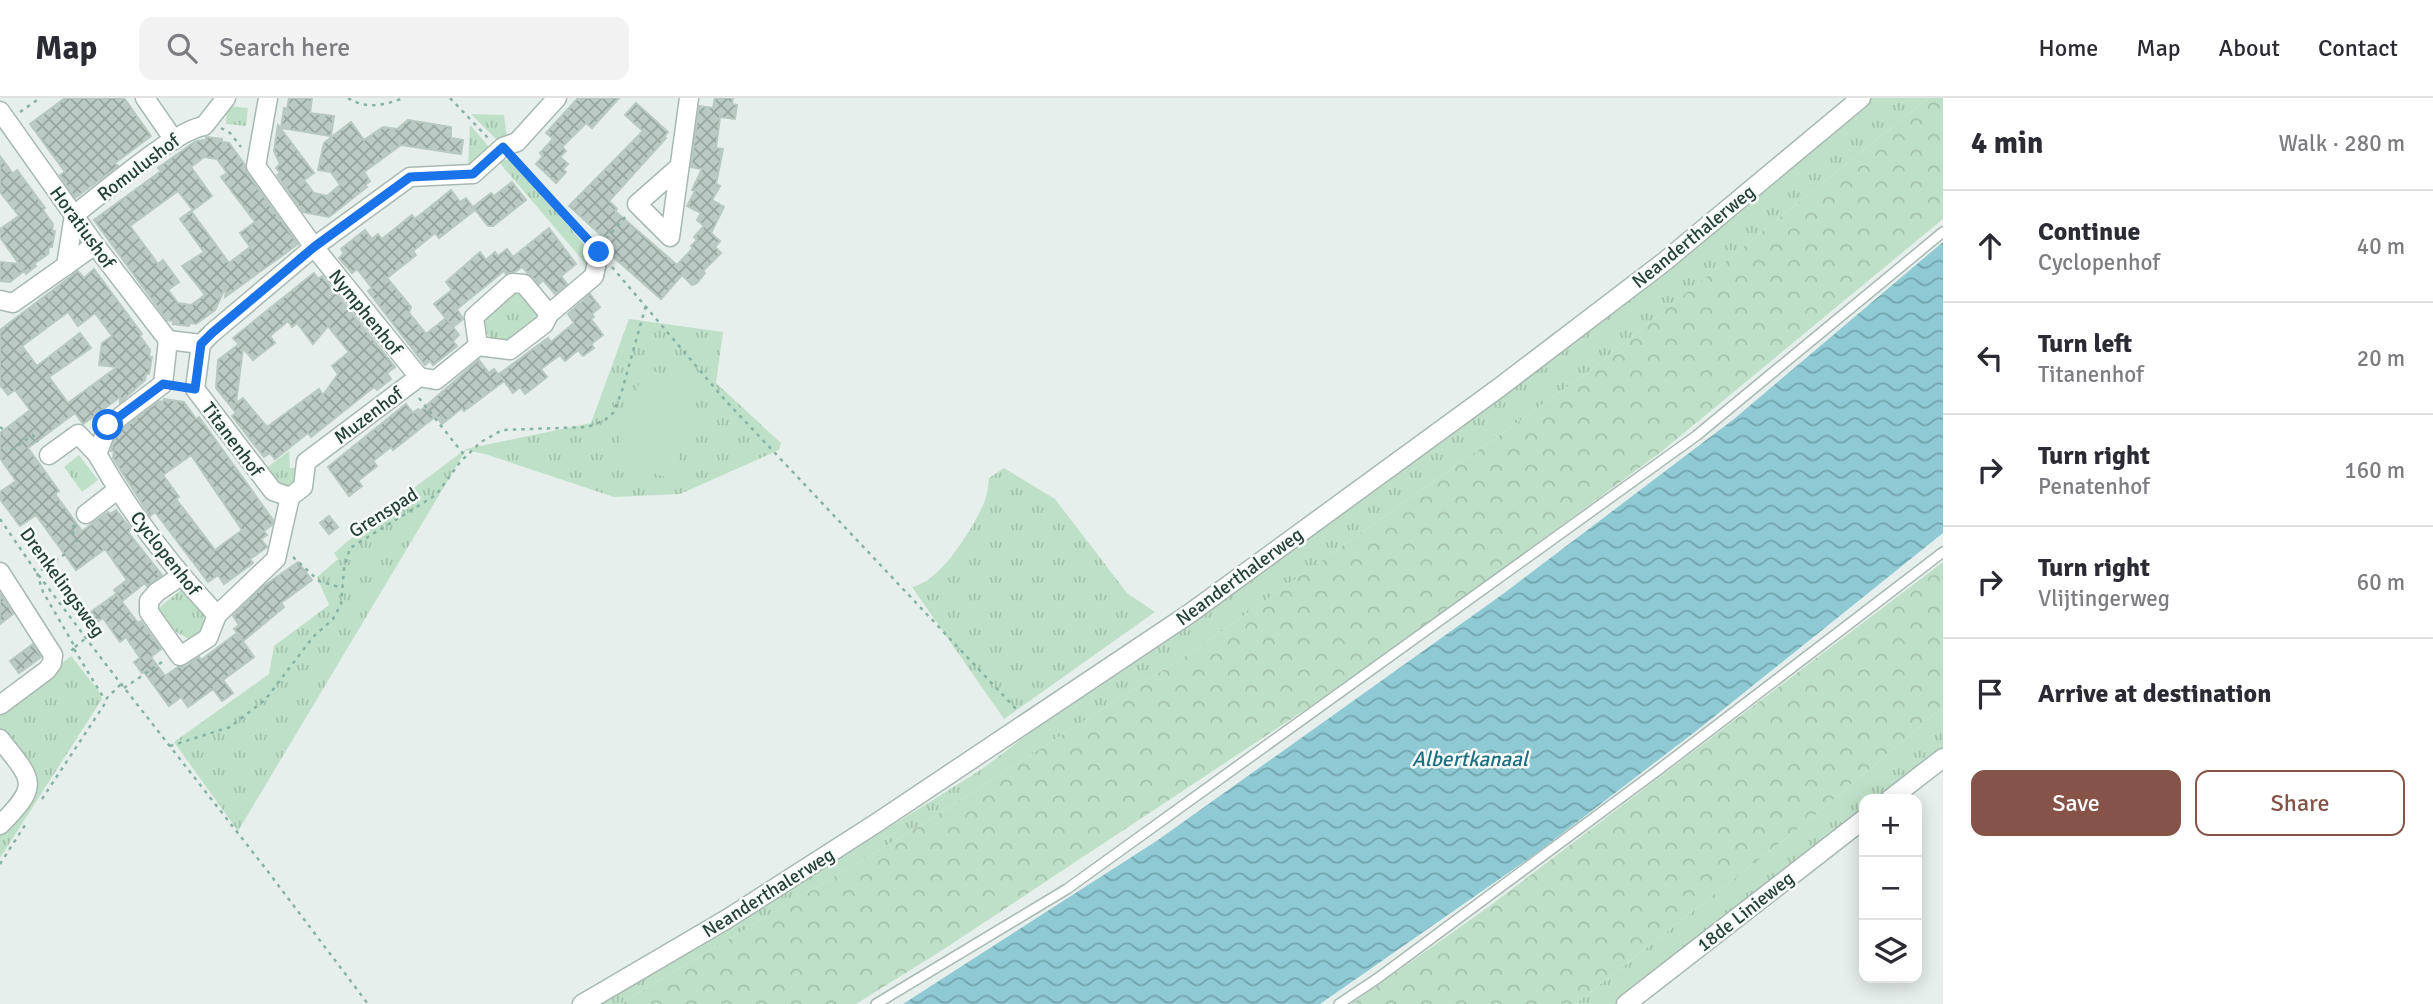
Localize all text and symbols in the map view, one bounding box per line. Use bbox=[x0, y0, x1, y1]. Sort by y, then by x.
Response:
search box bbox=[139, 17, 629, 80]
text: Map bbox=[35, 28, 97, 69]
icon: search bbox=[163, 29, 201, 67]
text: Search here bbox=[219, 32, 350, 64]
text: Home bbox=[2038, 33, 2098, 63]
text: Map bbox=[2136, 33, 2181, 63]
text: About bbox=[2219, 33, 2280, 63]
text: Contact bbox=[2318, 33, 2398, 63]
text: 4 min bbox=[1971, 125, 2043, 162]
street label: Romulushof bbox=[93, 128, 186, 207]
text: Walk · 280 m bbox=[2279, 129, 2405, 158]
street label: Neanderthalerweg bbox=[1627, 180, 1760, 294]
street label: Horatiushof bbox=[44, 182, 121, 275]
text: Continue bbox=[2038, 216, 2140, 248]
icon: ahead bbox=[1971, 227, 2009, 265]
text: 40 m bbox=[2357, 232, 2405, 261]
route end bbox=[583, 236, 614, 267]
text: Cyclopenhof bbox=[2038, 248, 2160, 277]
street label: Nymphenhof bbox=[323, 265, 408, 362]
text: Turn left bbox=[2038, 328, 2132, 360]
icon: left bbox=[1971, 339, 2009, 377]
text: 20 m bbox=[2357, 344, 2405, 373]
text: Titanenhof bbox=[2038, 360, 2144, 389]
street label: Muzenhof bbox=[329, 381, 409, 450]
street label: Titanenhof bbox=[196, 397, 269, 483]
route start bbox=[92, 409, 123, 440]
text: Turn right bbox=[2038, 440, 2150, 472]
icon: right bbox=[1971, 451, 2009, 489]
text: 160 m bbox=[2344, 456, 2405, 485]
text: Penatenhof bbox=[2038, 472, 2150, 501]
street label: Grenspad bbox=[345, 482, 422, 543]
street label: Cyclopenhof bbox=[125, 507, 207, 602]
street label: Drenkelingsweg bbox=[14, 523, 110, 642]
street label: Neanderthalerweg bbox=[1171, 523, 1308, 631]
text: Turn right bbox=[2038, 552, 2150, 584]
icon: right bbox=[1971, 563, 2009, 601]
text: 60 m bbox=[2357, 568, 2405, 597]
text: Vlijtingerweg bbox=[2038, 584, 2170, 613]
icon: arrive bbox=[1971, 675, 2009, 713]
text: Arrive at destination bbox=[2038, 678, 2271, 710]
water label: Albertkanaal bbox=[1412, 746, 1530, 772]
button: Save bbox=[1971, 770, 2181, 836]
button: Share bbox=[2195, 770, 2405, 836]
map controls bbox=[1859, 794, 1922, 983]
button: + bbox=[1859, 794, 1922, 857]
street label: Neanderthalerweg bbox=[698, 843, 839, 943]
button: − bbox=[1859, 857, 1922, 920]
street label: 18de Linieweg bbox=[1692, 866, 1799, 957]
button: layers bbox=[1859, 920, 1922, 983]

